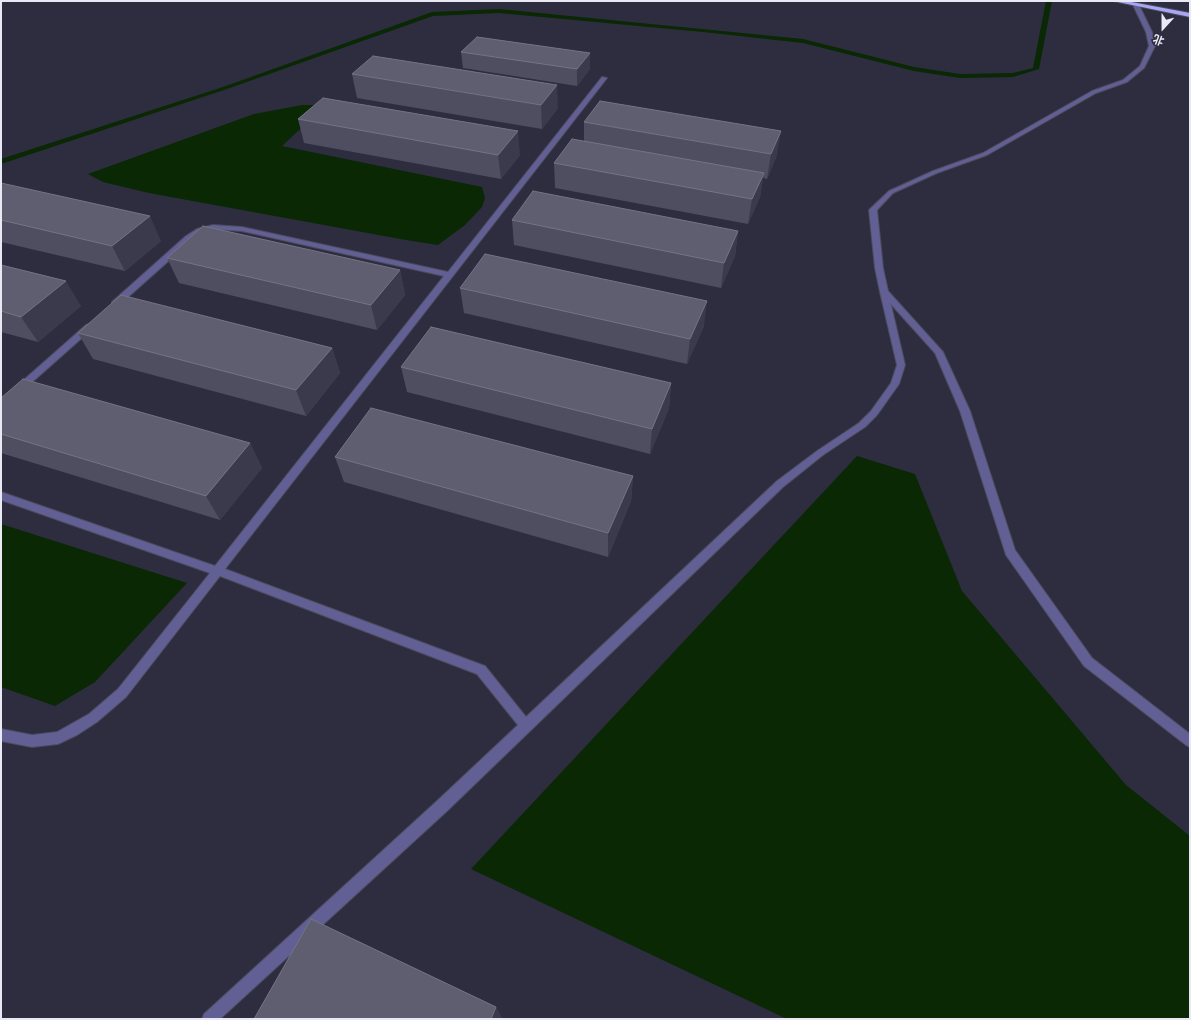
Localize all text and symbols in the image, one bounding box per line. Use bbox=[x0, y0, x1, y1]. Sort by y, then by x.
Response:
north arrow bbox=[1143, 8, 1183, 48]
text: 北 bbox=[1151, 32, 1166, 48]

